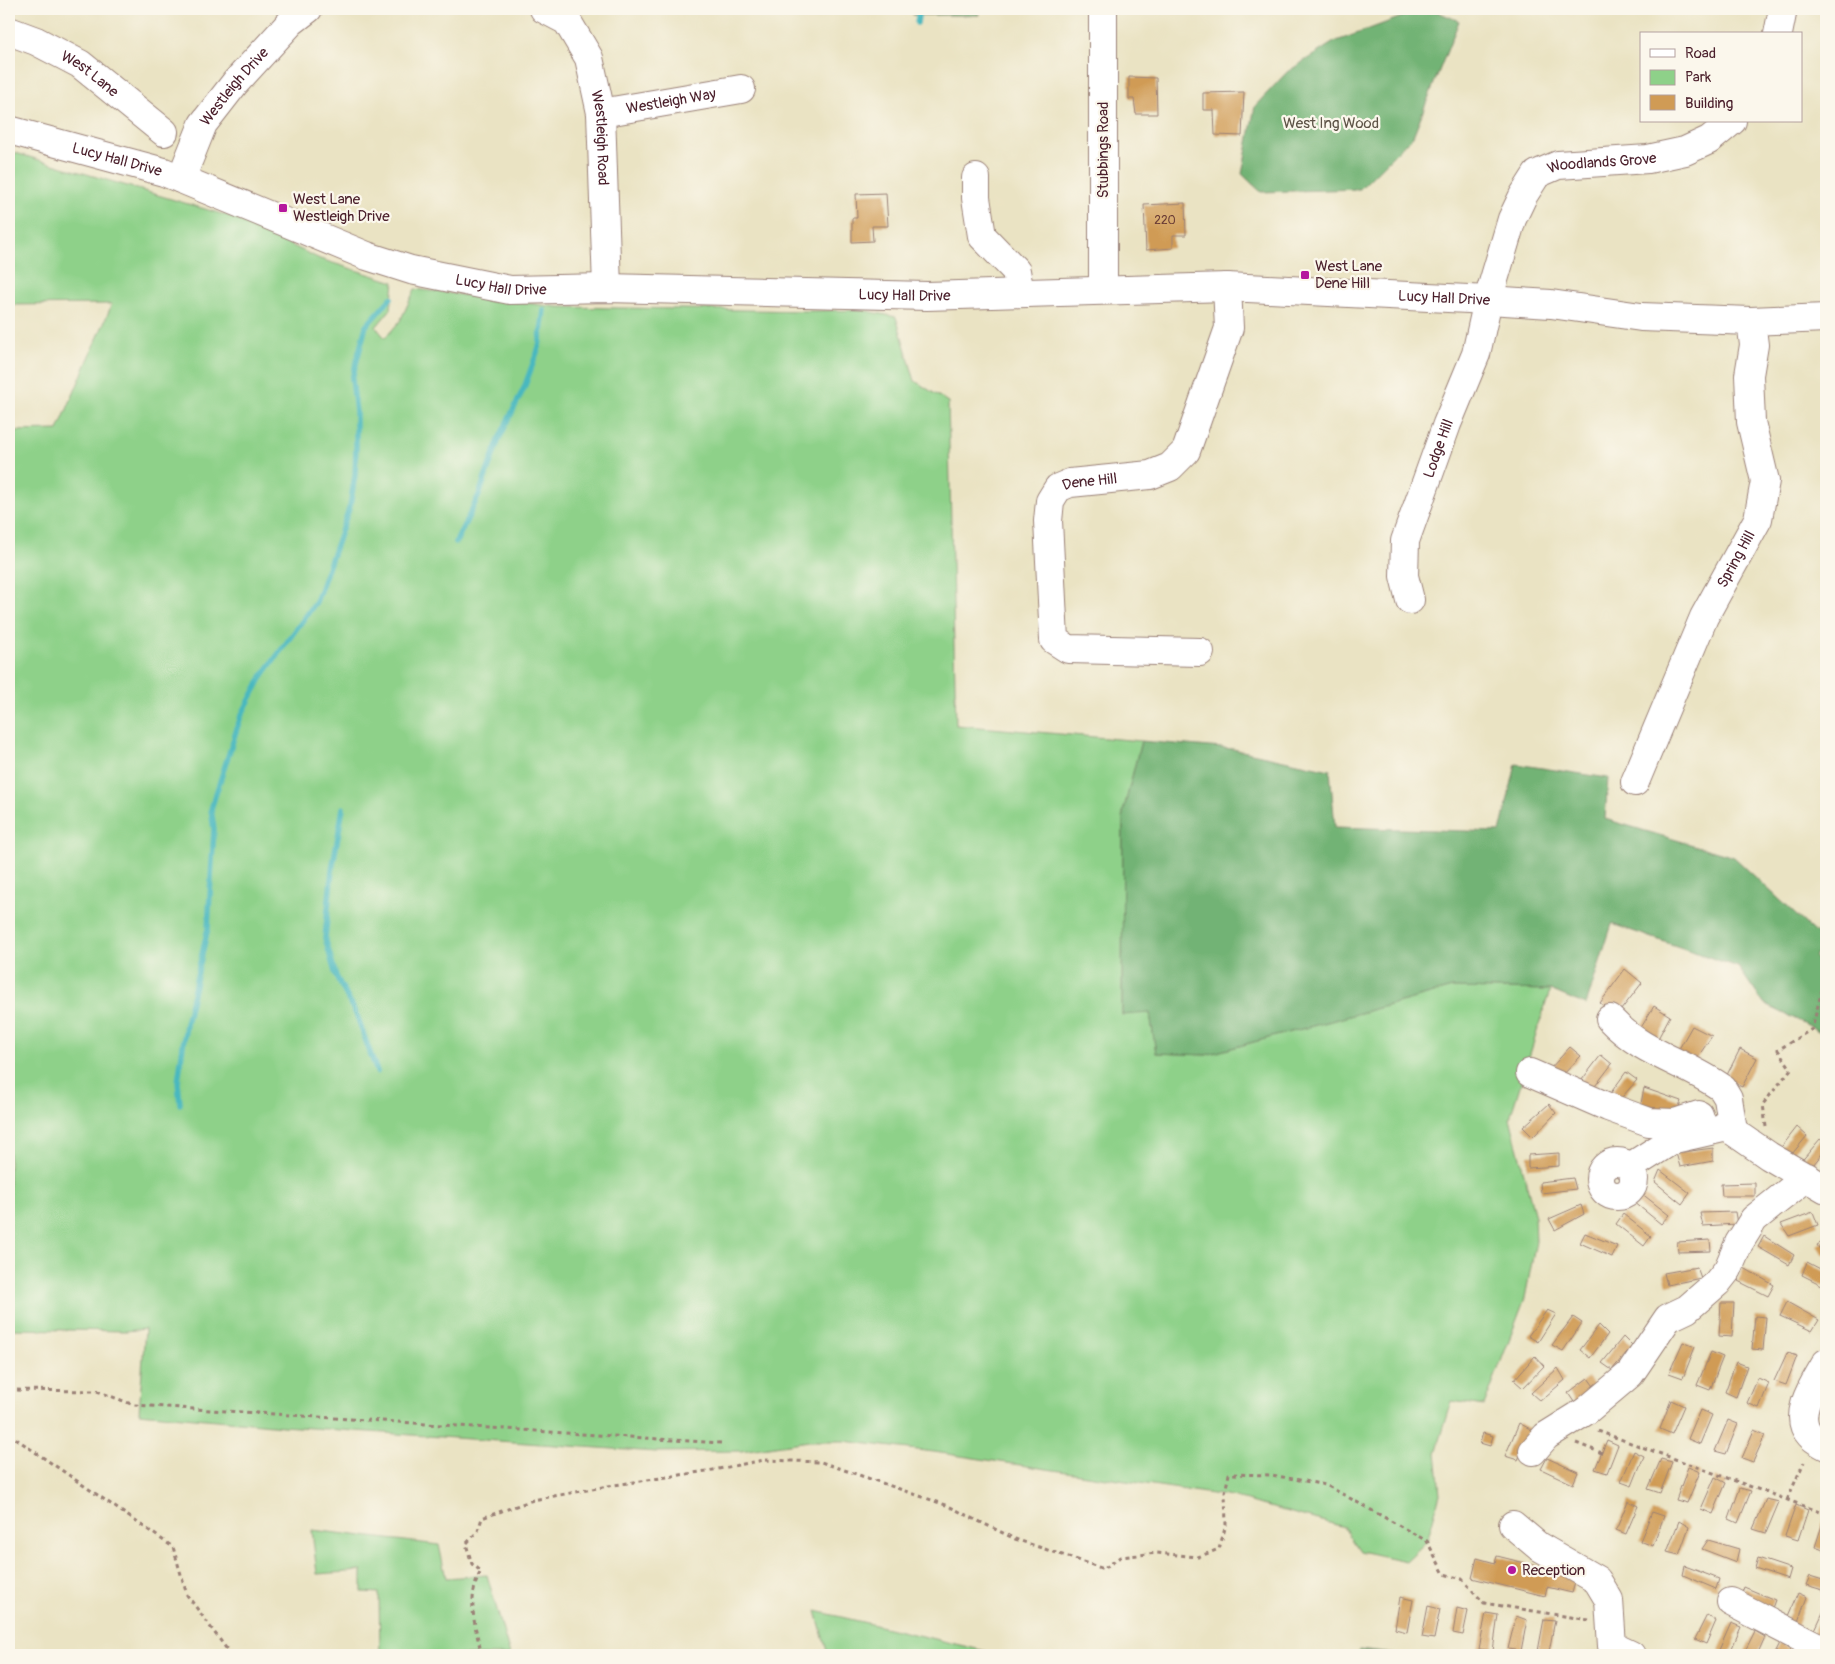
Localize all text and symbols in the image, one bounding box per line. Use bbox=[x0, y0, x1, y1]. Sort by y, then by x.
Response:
legend bbox=[1640, 32, 1802, 122]
street label: Westleigh Drive bbox=[196, 43, 273, 130]
text: Road bbox=[1685, 44, 1716, 63]
street label: West Lane bbox=[58, 46, 123, 101]
text: Park bbox=[1685, 68, 1712, 87]
street label: Westleigh Way bbox=[625, 84, 718, 118]
street label: Westleigh Road bbox=[587, 88, 613, 186]
text: Building bbox=[1685, 94, 1733, 113]
street label: Stubbings Road bbox=[1094, 102, 1113, 198]
park label: West Ing Wood bbox=[1283, 114, 1379, 133]
street label: Lucy Hall Drive bbox=[70, 138, 165, 181]
street label: Woodlands Grove bbox=[1544, 148, 1659, 178]
place label: West Lane Westleigh Drive bbox=[293, 190, 390, 226]
marker: West Lane Westleigh Drive bbox=[277, 202, 289, 214]
house number: 220 bbox=[1154, 213, 1176, 228]
place label: West Lane Dene Hill bbox=[1315, 257, 1383, 293]
marker: West Lane Dene Hill bbox=[1299, 269, 1311, 281]
street label: Lucy Hall Drive bbox=[454, 270, 547, 300]
street label: Lucy Hall Drive bbox=[858, 285, 951, 306]
street label: Lucy Hall Drive bbox=[1397, 286, 1491, 310]
street label: Lodge Hill bbox=[1419, 416, 1458, 481]
street label: Dene Hill bbox=[1059, 469, 1118, 495]
street label: Spring Hill bbox=[1713, 527, 1759, 591]
place label: Reception bbox=[1522, 1561, 1585, 1580]
marker: Reception bbox=[1506, 1564, 1518, 1576]

